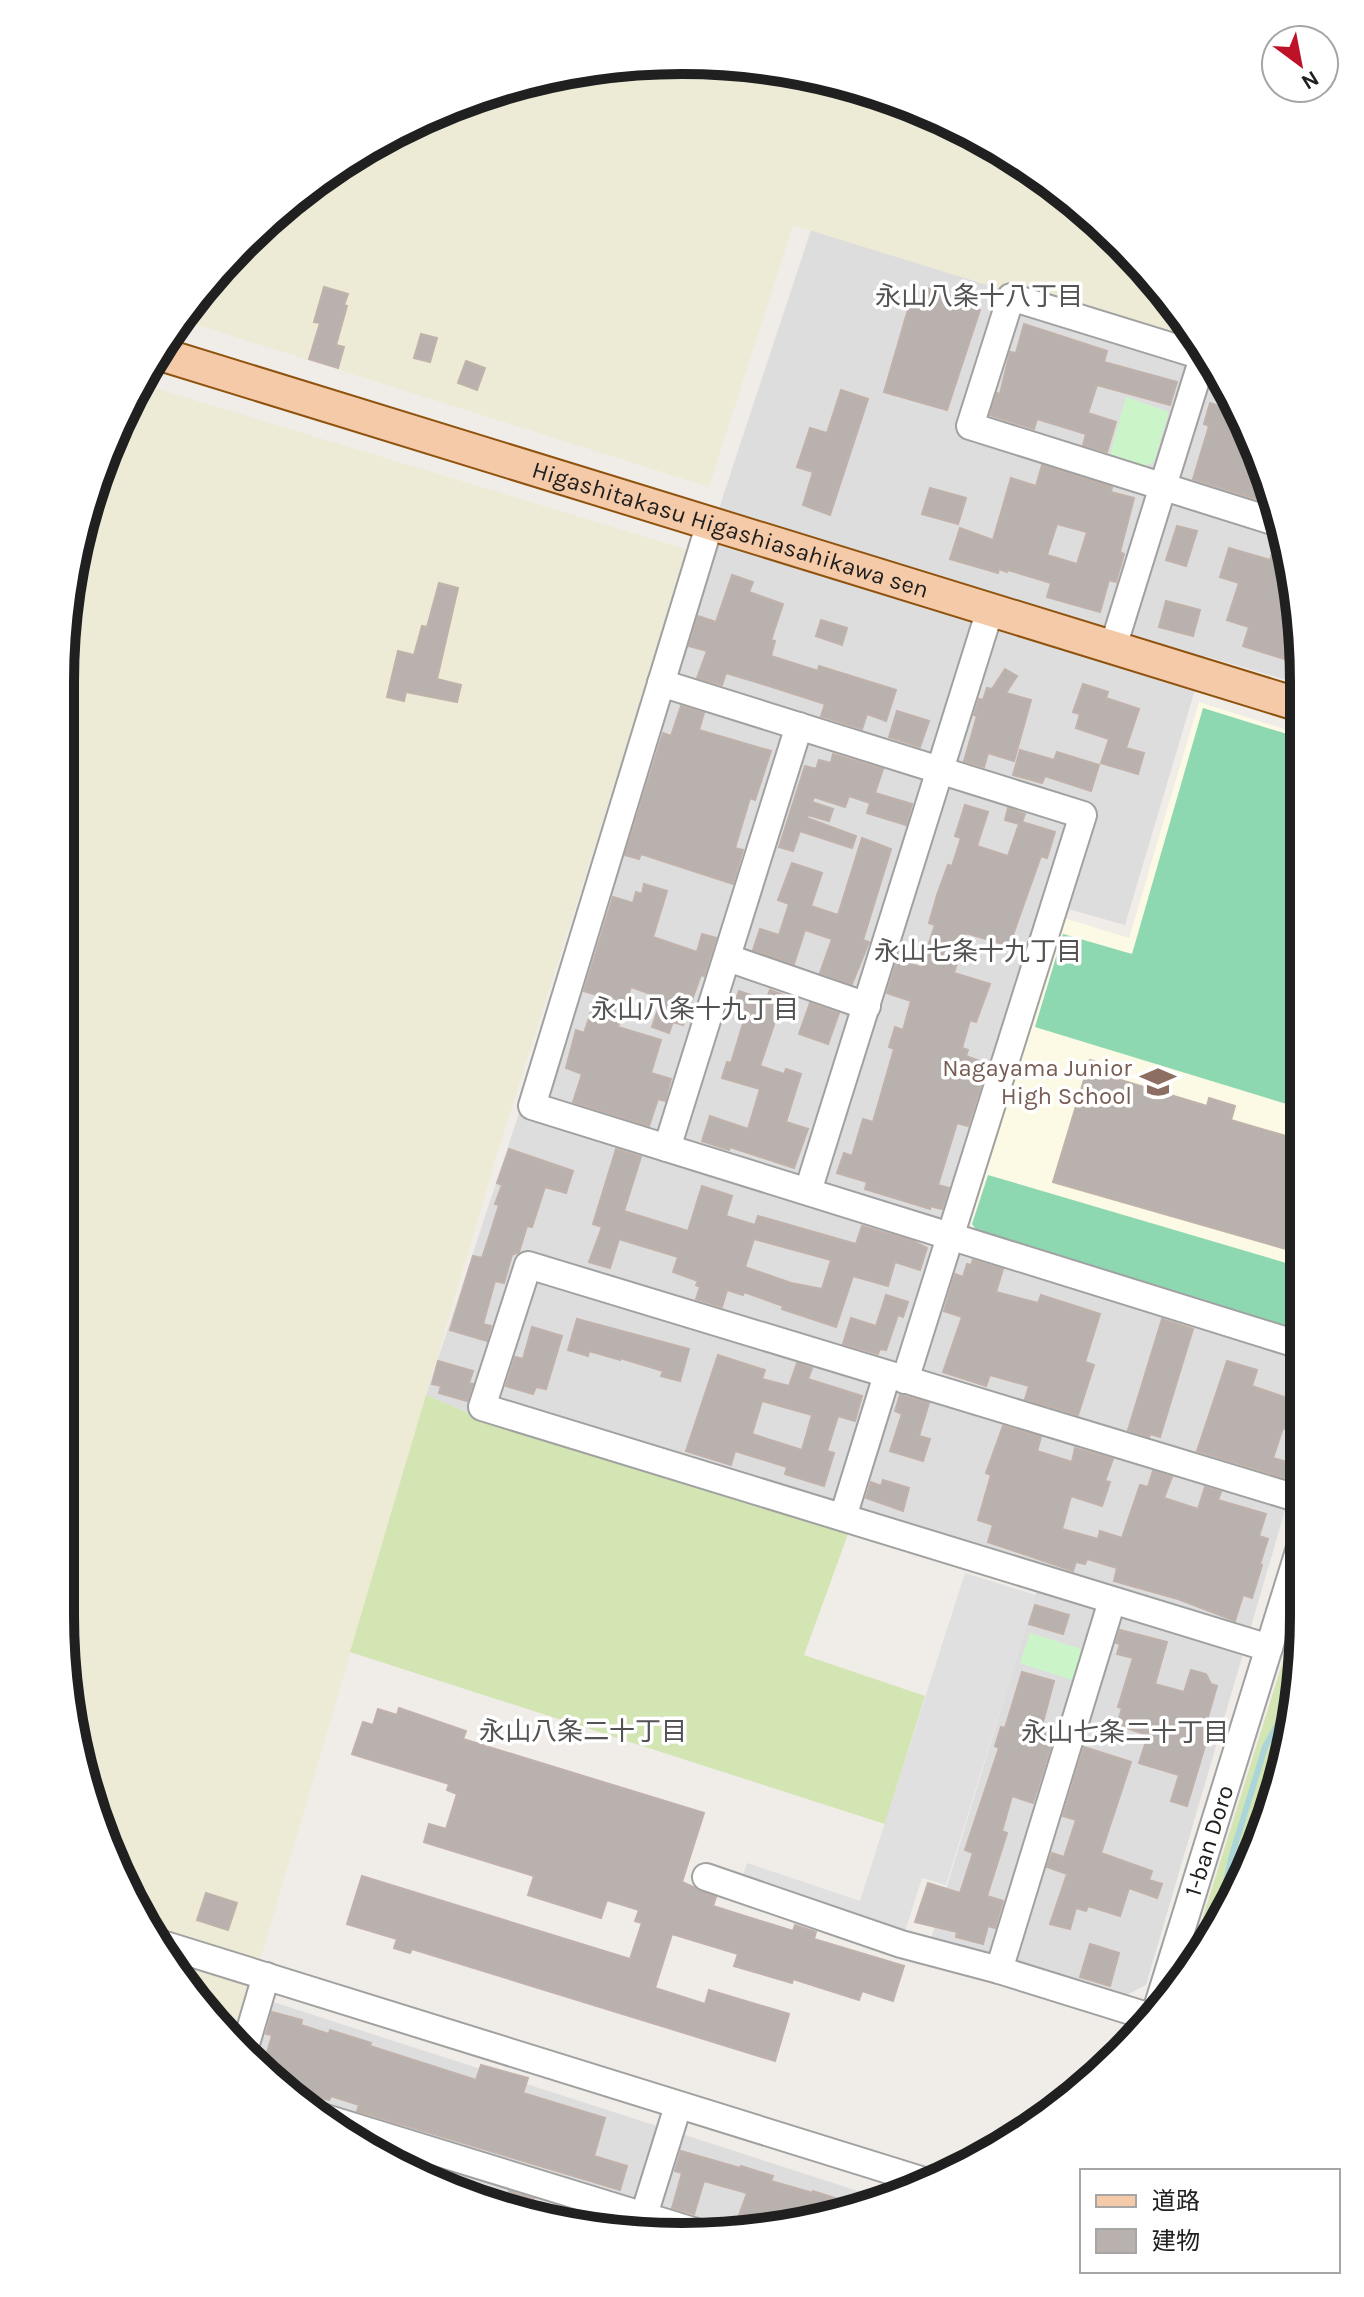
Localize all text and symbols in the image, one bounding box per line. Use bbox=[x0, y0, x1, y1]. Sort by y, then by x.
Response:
north arrow bbox=[1260, 24, 1340, 104]
text: N bbox=[1296, 65, 1324, 95]
district label: 永山八条十八丁目 bbox=[875, 281, 1083, 312]
street label: Higashitakasu Higashiasahikawa sen bbox=[529, 455, 932, 604]
district label: 永山七条十九丁目 bbox=[874, 936, 1082, 967]
district label: 永山八条十九丁目 bbox=[591, 994, 799, 1025]
place label: Nagayama Junior High School bbox=[942, 1054, 1132, 1110]
school or university icon: Nagayama Junior High School bbox=[1139, 1063, 1177, 1101]
district label: 永山八条二十丁目 bbox=[479, 1716, 687, 1747]
district label: 永山七条二十丁目 bbox=[1021, 1717, 1229, 1748]
street label: 1-ban Doro bbox=[1179, 1782, 1239, 1900]
legend bbox=[1080, 2169, 1340, 2273]
text: 道路 bbox=[1152, 2187, 1200, 2215]
text: 建物 bbox=[1152, 2227, 1200, 2255]

